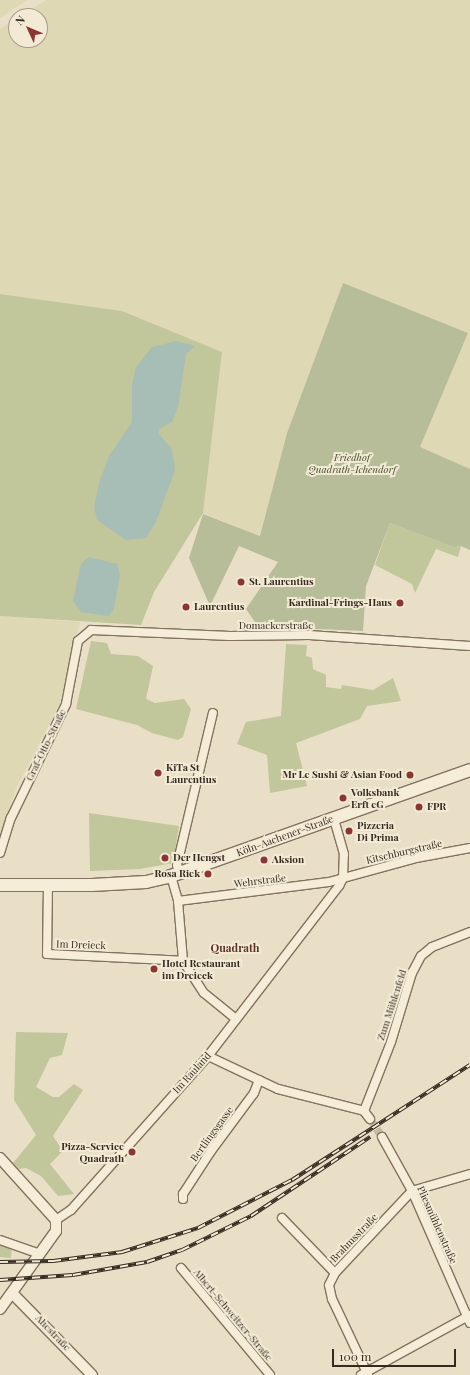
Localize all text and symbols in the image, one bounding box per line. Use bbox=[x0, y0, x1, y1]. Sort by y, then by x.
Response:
north arrow bbox=[8, 8, 48, 48]
text: N bbox=[12, 12, 28, 28]
park label: Friedhof Quadrath-Ichendorf bbox=[308, 451, 396, 474]
place label: St. Laurentius bbox=[249, 576, 314, 588]
marker: St. Laurentius bbox=[236, 577, 246, 587]
place label: Kardinal-Frings-Haus bbox=[288, 597, 392, 609]
marker: Kardinal-Frings-Haus bbox=[395, 598, 405, 608]
place label: Laurentius bbox=[194, 601, 244, 613]
marker: Laurentius bbox=[181, 602, 191, 612]
street label: Domackerstraße bbox=[239, 620, 313, 632]
street label: Graf-Otto-Straße bbox=[23, 707, 69, 783]
place label: KiTa St Laurentius bbox=[166, 761, 216, 784]
marker: KiTa St Laurentius bbox=[153, 768, 163, 778]
place label: Mr Le Sushi & Asian Food bbox=[282, 769, 402, 781]
marker: Mr Le Sushi & Asian Food bbox=[405, 770, 415, 780]
place label: Volksbank Erft eG bbox=[351, 786, 399, 810]
marker: Volksbank Erft eG bbox=[338, 793, 348, 803]
place label: FPR bbox=[427, 801, 446, 813]
marker: FPR bbox=[414, 802, 424, 812]
street label: Köln-Aachener-Straße bbox=[235, 813, 335, 859]
place label: Pizzeria Di Prima bbox=[357, 819, 399, 842]
marker: Pizzeria Di Prima bbox=[344, 826, 354, 836]
street label: Kitschburgstraße bbox=[365, 837, 443, 867]
place label: Der Hengst bbox=[173, 852, 225, 864]
marker: Der Hengst bbox=[160, 853, 170, 863]
place label: Aksion bbox=[272, 854, 304, 866]
marker: Aksion bbox=[259, 855, 269, 865]
place label: Rosa Riek bbox=[154, 868, 200, 880]
marker: Rosa Riek bbox=[203, 869, 213, 879]
street label: Wehrstraße bbox=[233, 872, 287, 890]
street label: Im Dreieck bbox=[56, 938, 106, 952]
district label: Quadrath bbox=[210, 941, 260, 955]
place label: Hotel Restaurant im Dreieck bbox=[162, 957, 240, 980]
marker: Hotel Restaurant im Dreieck bbox=[149, 964, 159, 974]
street label: Zum Mühlenfeld bbox=[375, 968, 409, 1042]
street label: Im Rauland bbox=[170, 1050, 214, 1096]
street label: Bertlingsgasse bbox=[188, 1104, 236, 1164]
place label: Pizza-Service Quadrath bbox=[61, 1140, 124, 1164]
marker: Pizza-Service Quadrath bbox=[127, 1147, 137, 1157]
street label: Pliesmühlenstraße bbox=[414, 1184, 460, 1266]
street label: Brahmsstraße bbox=[328, 1211, 380, 1265]
street label: Albert-Schweitzer-Straße bbox=[191, 1267, 275, 1363]
street label: Ahestraße bbox=[33, 1312, 73, 1354]
scale bar bbox=[334, 1341, 458, 1367]
text: 100 m bbox=[339, 1348, 371, 1364]

